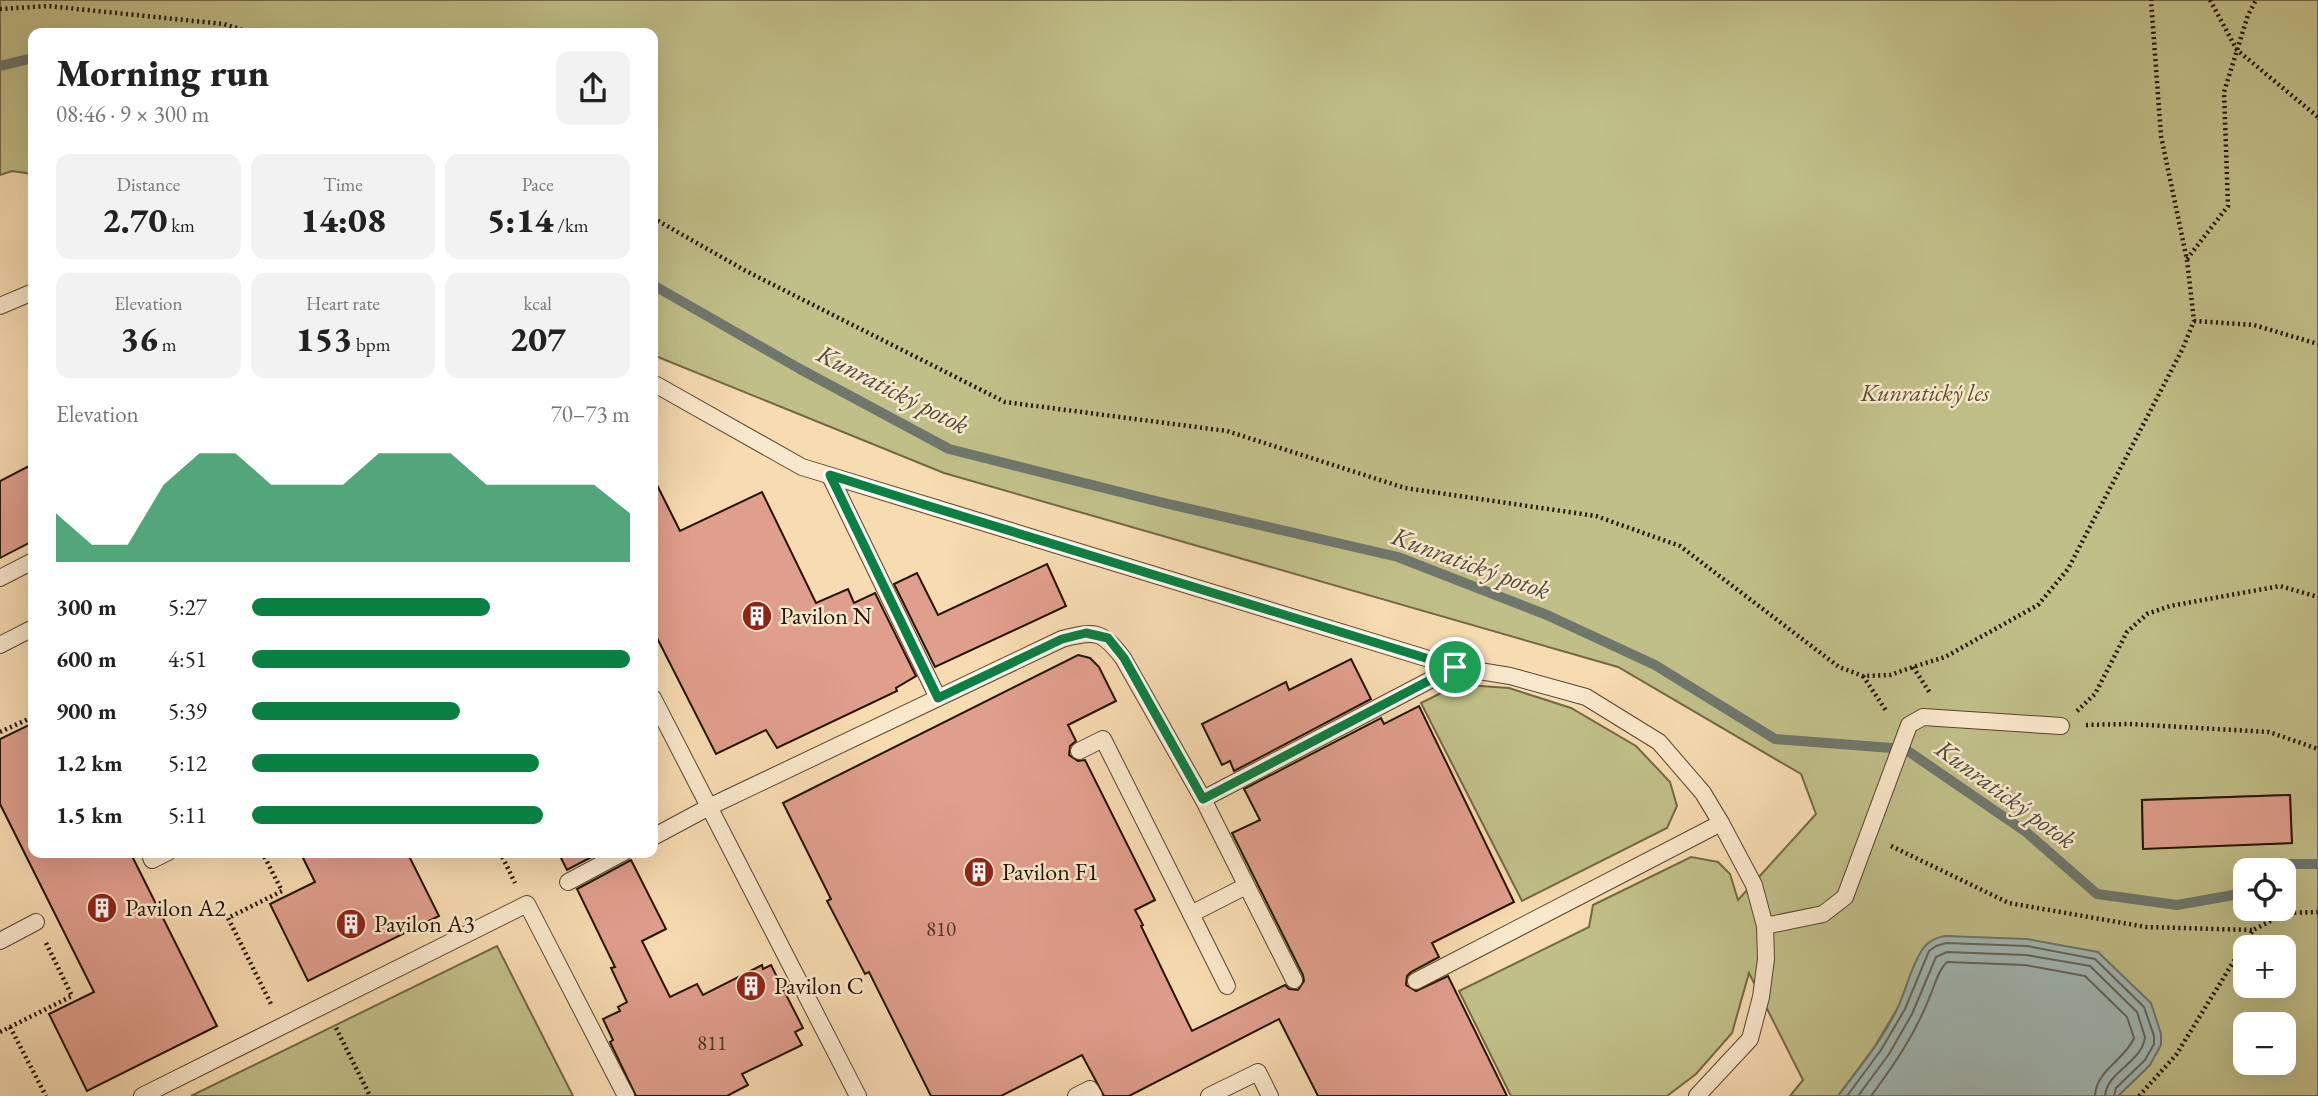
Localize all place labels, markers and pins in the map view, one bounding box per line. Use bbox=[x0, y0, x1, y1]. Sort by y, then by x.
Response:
building icon: Pavilon N bbox=[740, 599, 774, 633]
place label: Pavilon N bbox=[780, 600, 872, 631]
pin bbox=[1425, 637, 1485, 697]
building icon: Pavilon F1 bbox=[962, 855, 996, 889]
place label: Pavilon F1 bbox=[1002, 856, 1098, 887]
building icon: Pavilon A2 bbox=[85, 891, 119, 925]
place label: Pavilon A2 bbox=[125, 892, 226, 923]
building icon: Pavilon A3 bbox=[334, 907, 368, 941]
place label: Pavilon A3 bbox=[374, 908, 475, 939]
building icon: Pavilon C bbox=[734, 969, 768, 1003]
place label: Pavilon C bbox=[774, 970, 864, 1001]

